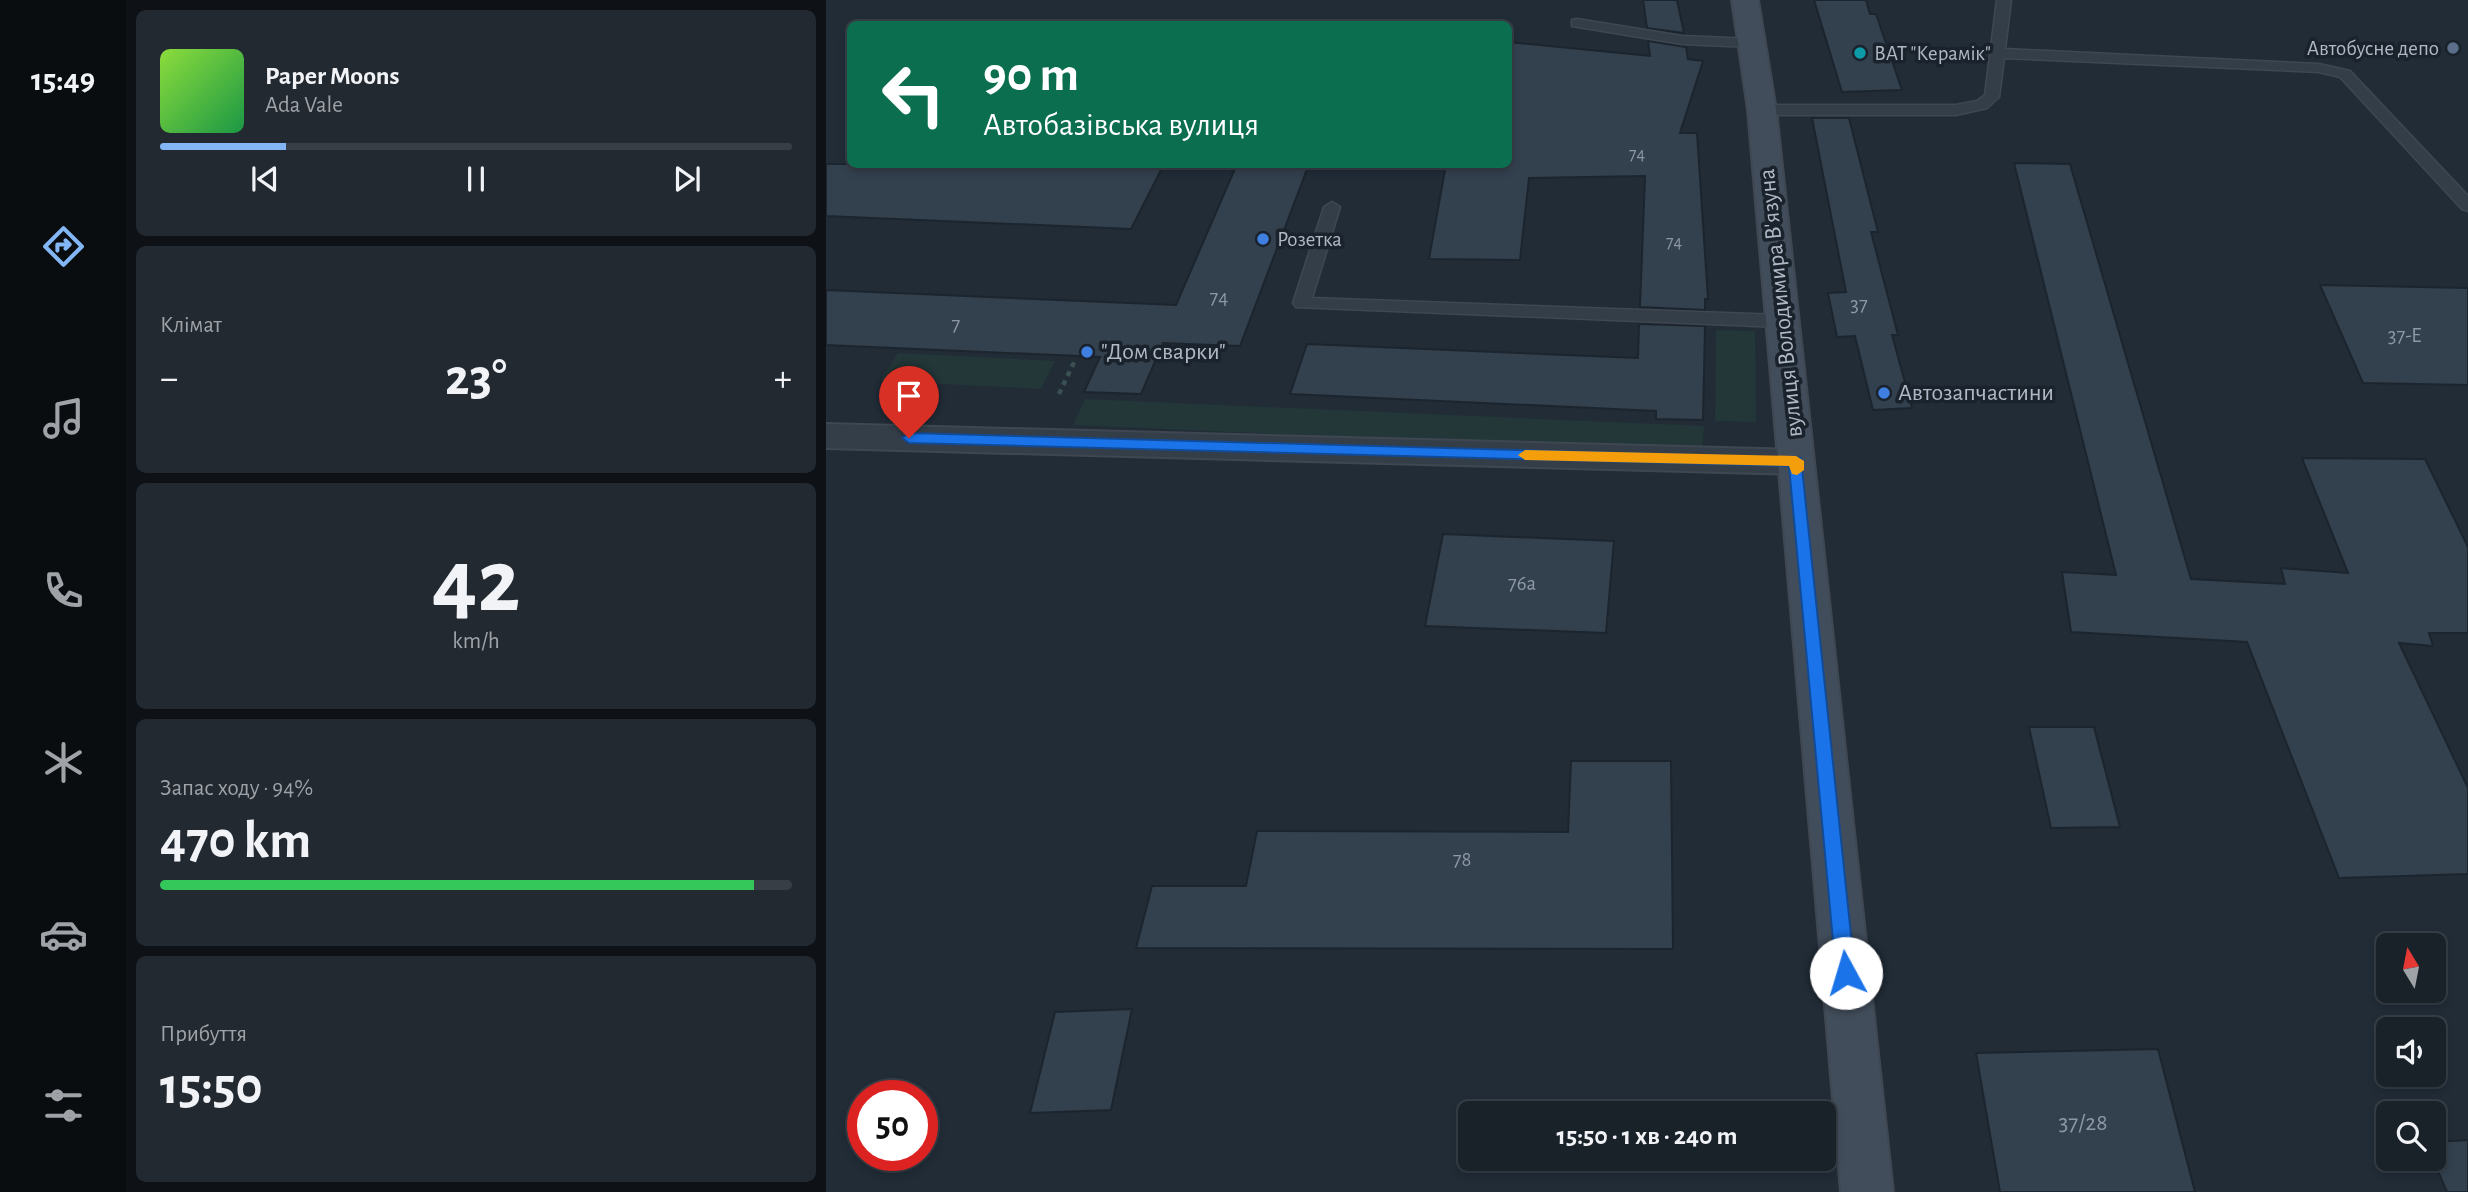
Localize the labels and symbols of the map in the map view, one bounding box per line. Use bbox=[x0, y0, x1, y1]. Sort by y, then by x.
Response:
place label: Автобусне депо bbox=[2307, 38, 2439, 59]
marker: Автобусне депо bbox=[2445, 40, 2461, 56]
place label: ВАТ "Керамік" bbox=[1874, 43, 1991, 64]
marker: ВАТ "Керамік" bbox=[1852, 45, 1868, 61]
house number: 74 bbox=[1629, 146, 1645, 164]
street label: вулиця Володимира В'язуна bbox=[1755, 167, 1807, 438]
place label: Розетка bbox=[1277, 229, 1342, 250]
marker: Розетка bbox=[1255, 231, 1271, 247]
house number: 74 bbox=[1666, 234, 1682, 252]
house number: 74 bbox=[1210, 287, 1228, 308]
house number: 37 bbox=[1850, 294, 1868, 315]
house number: 7 bbox=[952, 314, 961, 335]
house number: 37-Е bbox=[2388, 325, 2422, 346]
place label: "Дом сварки" bbox=[1101, 340, 1226, 364]
marker: "Дом сварки" bbox=[1079, 344, 1095, 360]
pin bbox=[879, 366, 939, 438]
place label: Автозапчастини bbox=[1898, 381, 2054, 405]
marker: Автозапчастини bbox=[1876, 385, 1892, 401]
house number: 76а bbox=[1508, 573, 1537, 594]
house number: 78 bbox=[1453, 849, 1471, 870]
north arrow bbox=[2376, 933, 2446, 1003]
position arrow bbox=[1809, 936, 1883, 1010]
speed limit sign: 50 bbox=[847, 1080, 938, 1171]
house number: 37/28 bbox=[2058, 1111, 2108, 1135]

